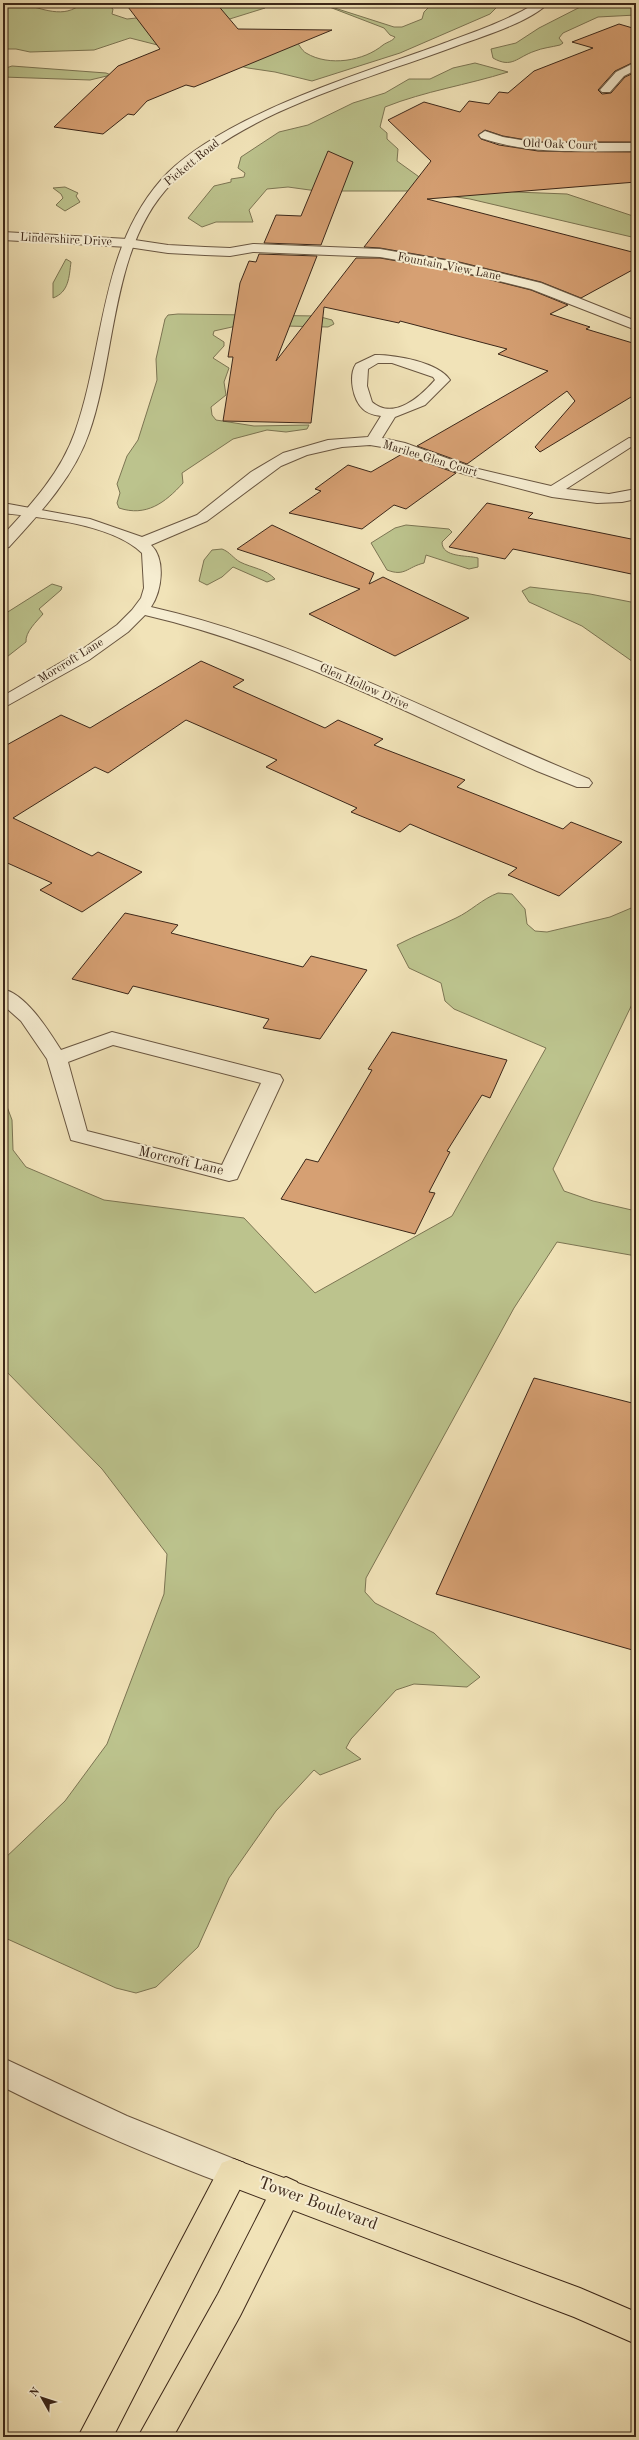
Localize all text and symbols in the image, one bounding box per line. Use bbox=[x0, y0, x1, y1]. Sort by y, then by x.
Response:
street label: Pickett Road bbox=[162, 137, 222, 189]
street label: Old Oak Court bbox=[522, 138, 598, 152]
street label: Lindershire Drive bbox=[20, 232, 113, 248]
street label: Fountain View Lane bbox=[396, 251, 502, 283]
street label: Marilee Glen Court bbox=[381, 439, 479, 479]
street label: Morcroft Lane bbox=[36, 636, 106, 686]
street label: Glen Hollow Drive bbox=[318, 662, 411, 712]
street label: Morcroft Lane bbox=[137, 1144, 225, 1178]
street label: Tower Boulevard bbox=[256, 2175, 380, 2233]
north arrow bbox=[22, 2378, 62, 2418]
text: N bbox=[28, 2385, 43, 2399]

